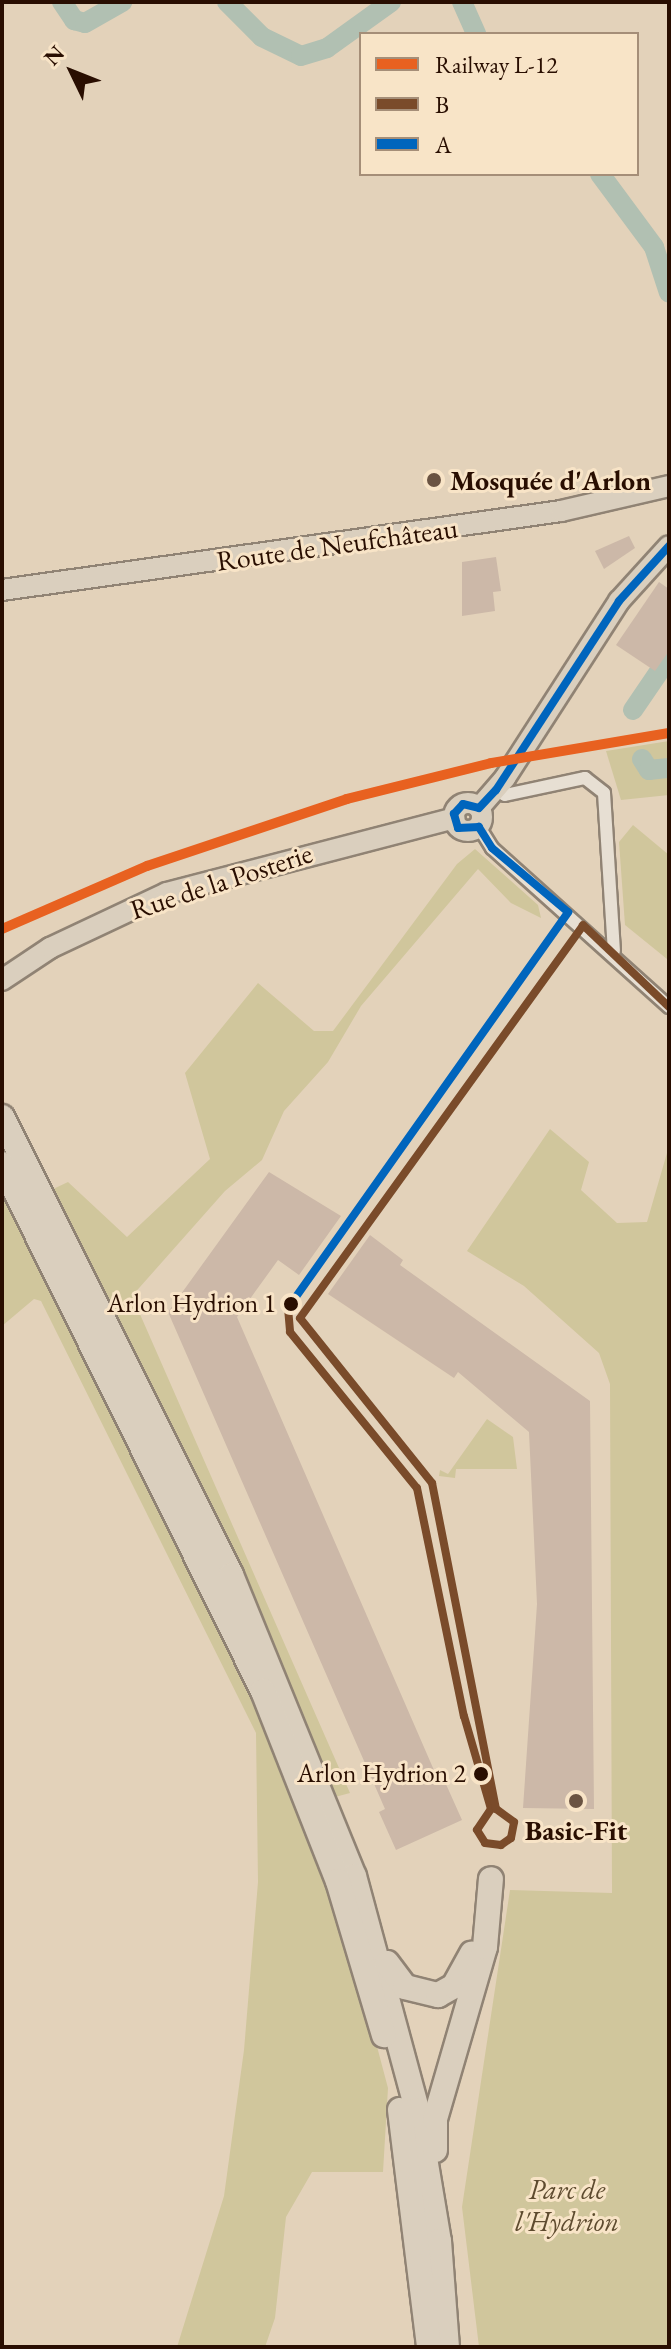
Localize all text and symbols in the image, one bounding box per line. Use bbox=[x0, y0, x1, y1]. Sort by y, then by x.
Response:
north arrow bbox=[32, 32, 112, 112]
legend bbox=[359, 32, 639, 176]
text: N bbox=[37, 39, 71, 72]
text: Railway L-12 bbox=[435, 49, 558, 80]
text: B bbox=[435, 89, 449, 120]
text: A bbox=[435, 129, 452, 160]
place label: Mosquée d'Arlon bbox=[450, 463, 651, 497]
marker: Mosquée d'Arlon bbox=[425, 471, 443, 489]
street label: Route de Neufchâteau bbox=[214, 510, 460, 578]
street label: Rue de la Posterie bbox=[126, 836, 316, 926]
place label: Arlon Hydrion 1 bbox=[107, 1288, 276, 1320]
marker: Arlon Hydrion 1 bbox=[283, 1296, 299, 1312]
place label: Arlon Hydrion 2 bbox=[297, 1758, 466, 1790]
marker: Arlon Hydrion 2 bbox=[473, 1766, 489, 1782]
marker: Basic-Fit bbox=[567, 1792, 585, 1810]
place label: Basic-Fit bbox=[525, 1813, 627, 1847]
park label: Parc de l'Hydrion bbox=[515, 2172, 619, 2238]

